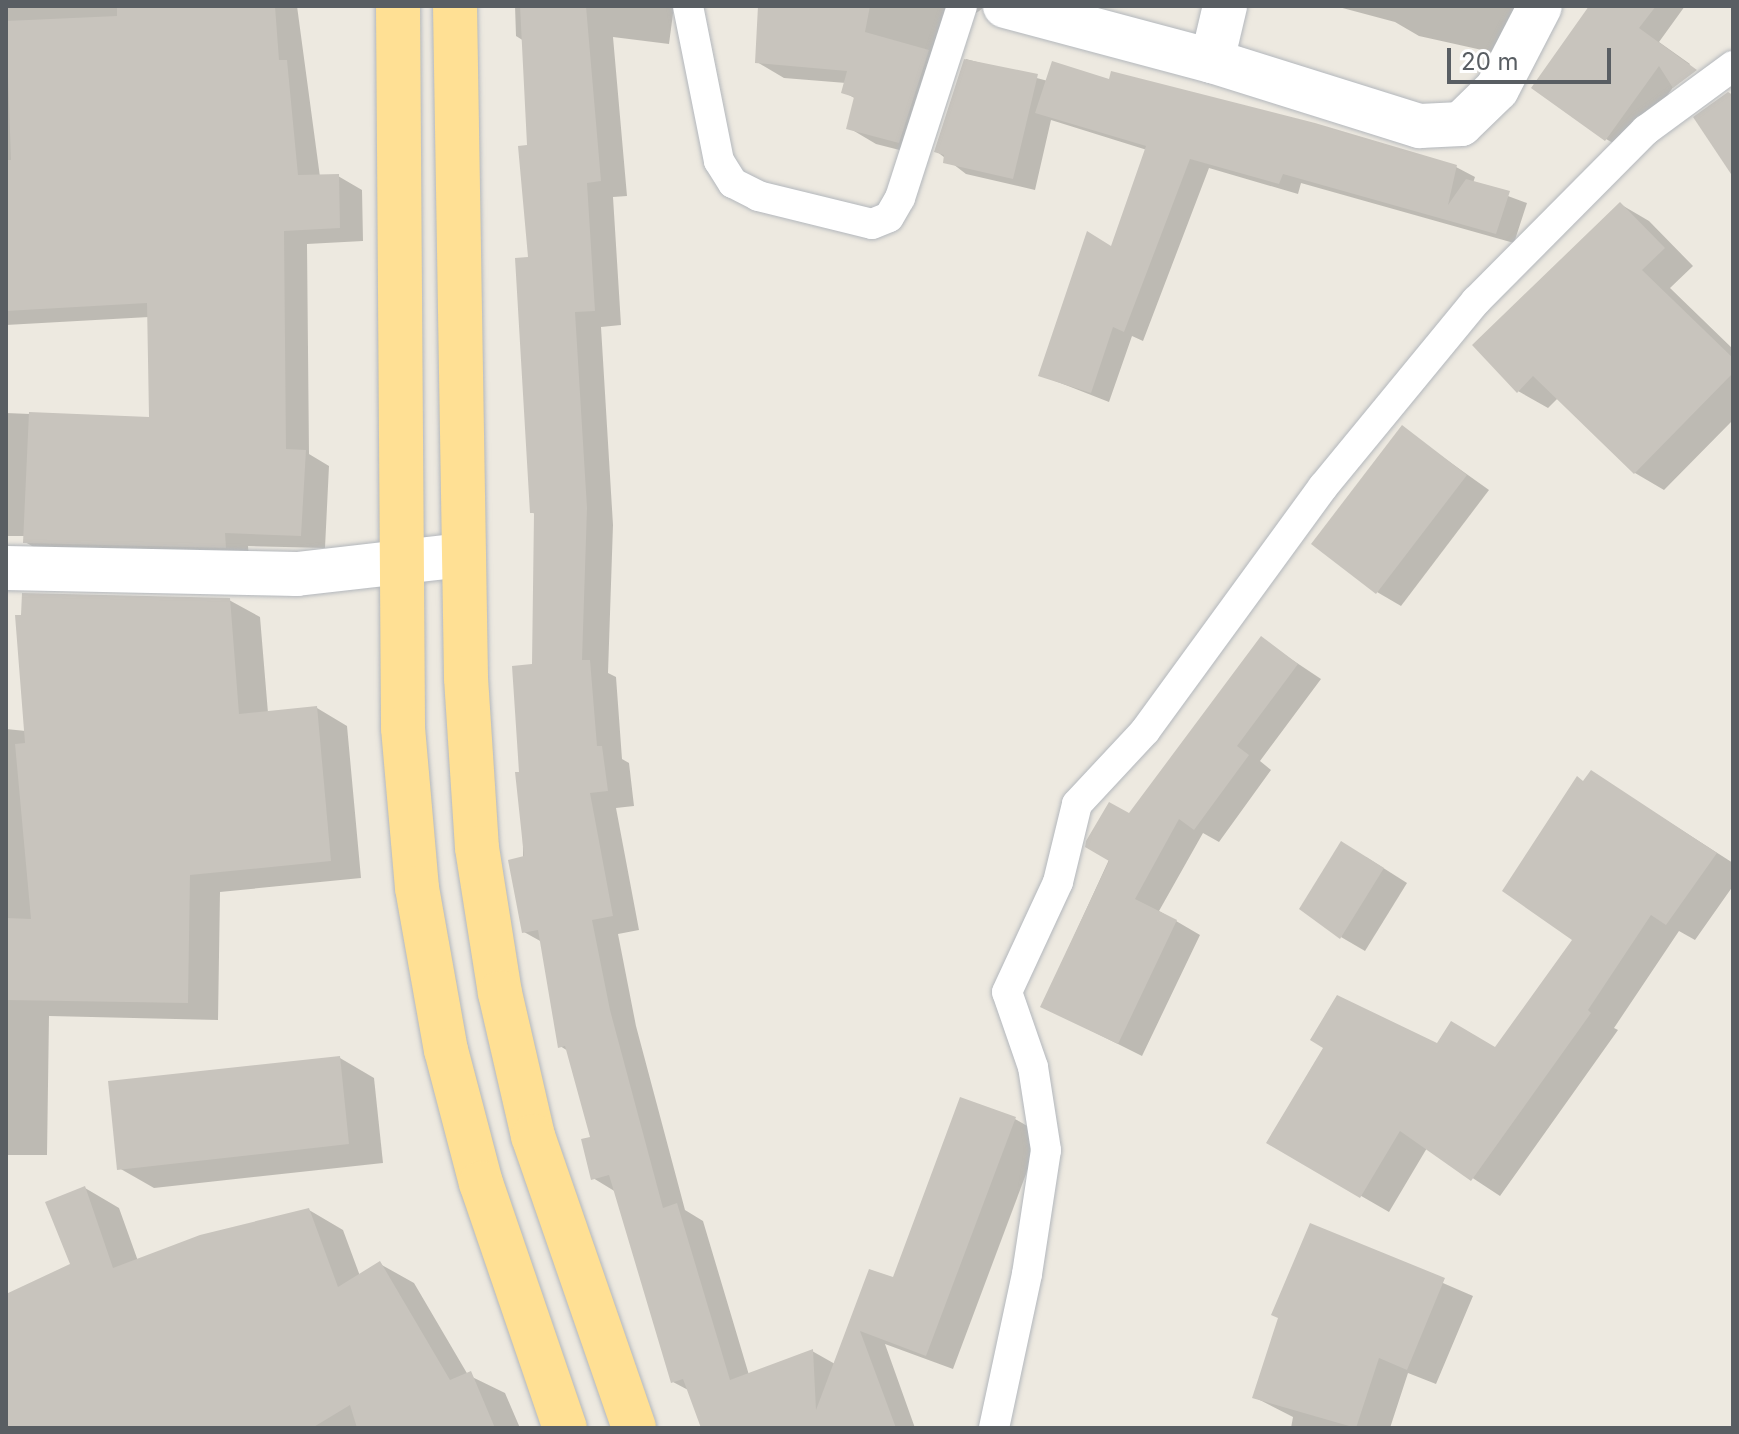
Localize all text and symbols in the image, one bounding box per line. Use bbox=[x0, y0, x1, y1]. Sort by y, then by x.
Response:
scale bar bbox=[1451, 32, 1615, 82]
text: 20 m bbox=[1461, 47, 1519, 76]

